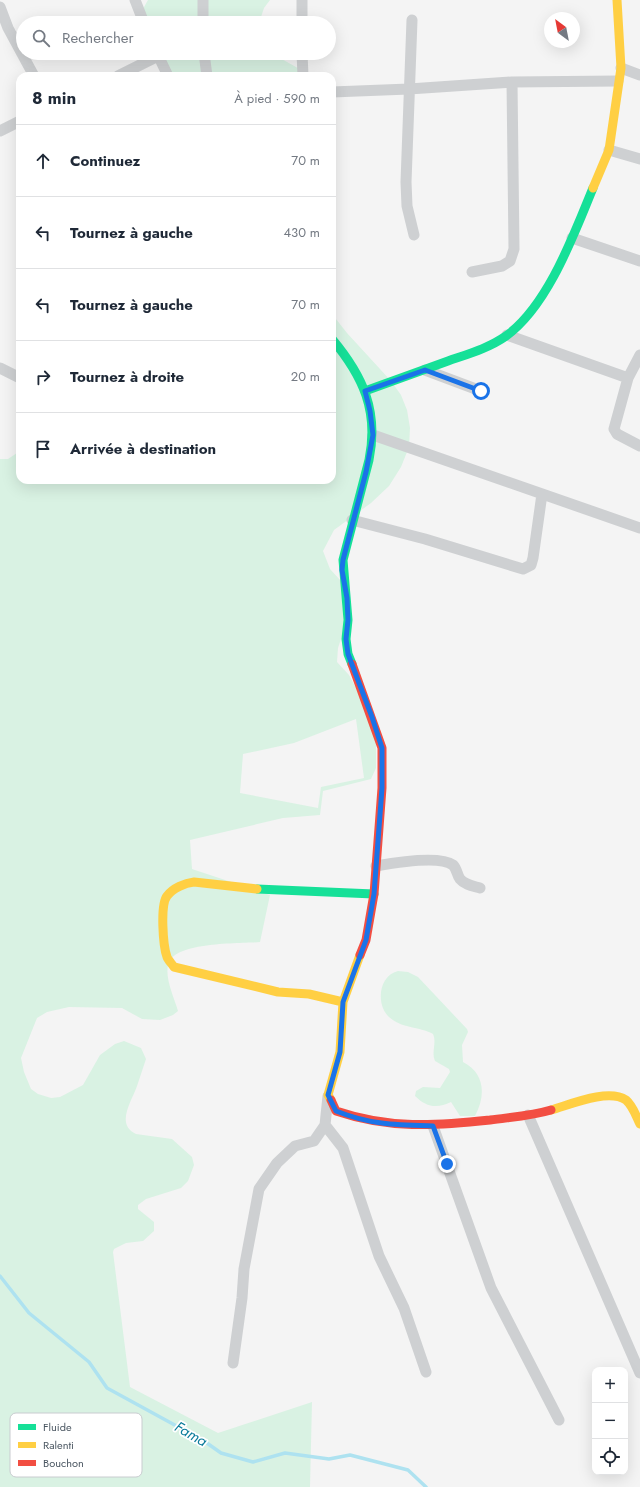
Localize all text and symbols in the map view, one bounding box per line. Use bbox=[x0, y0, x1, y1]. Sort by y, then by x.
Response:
north arrow bbox=[544, 12, 580, 48]
search box bbox=[16, 16, 336, 60]
icon: search bbox=[30, 27, 52, 49]
text: Rechercher bbox=[62, 27, 134, 49]
text: 8 min bbox=[32, 86, 76, 110]
text: À pied · 590 m bbox=[234, 89, 320, 108]
icon: ahead bbox=[32, 150, 54, 172]
text: Continuez bbox=[70, 150, 140, 172]
text: 70 m bbox=[291, 151, 320, 170]
icon: left bbox=[32, 222, 54, 244]
text: Tournez à gauche bbox=[70, 222, 193, 244]
text: 430 m bbox=[283, 223, 320, 242]
icon: left bbox=[32, 294, 54, 316]
text: Tournez à gauche bbox=[70, 294, 193, 316]
text: 70 m bbox=[291, 295, 320, 314]
icon: right bbox=[32, 366, 54, 388]
text: Tournez à droite bbox=[70, 366, 184, 388]
text: 20 m bbox=[291, 367, 320, 386]
route start bbox=[472, 382, 490, 400]
icon: arrive bbox=[32, 438, 54, 460]
text: Arrivée à destination bbox=[70, 438, 216, 460]
route end bbox=[438, 1155, 456, 1173]
map controls bbox=[592, 1367, 628, 1475]
button: + bbox=[592, 1367, 628, 1403]
button: − bbox=[592, 1403, 628, 1439]
legend bbox=[10, 1413, 142, 1477]
water label: Fama bbox=[170, 1416, 212, 1453]
text: Fluide bbox=[43, 1419, 72, 1435]
text: Ralenti bbox=[43, 1437, 74, 1453]
button: locate bbox=[592, 1439, 628, 1475]
text: Bouchon bbox=[43, 1455, 84, 1471]

